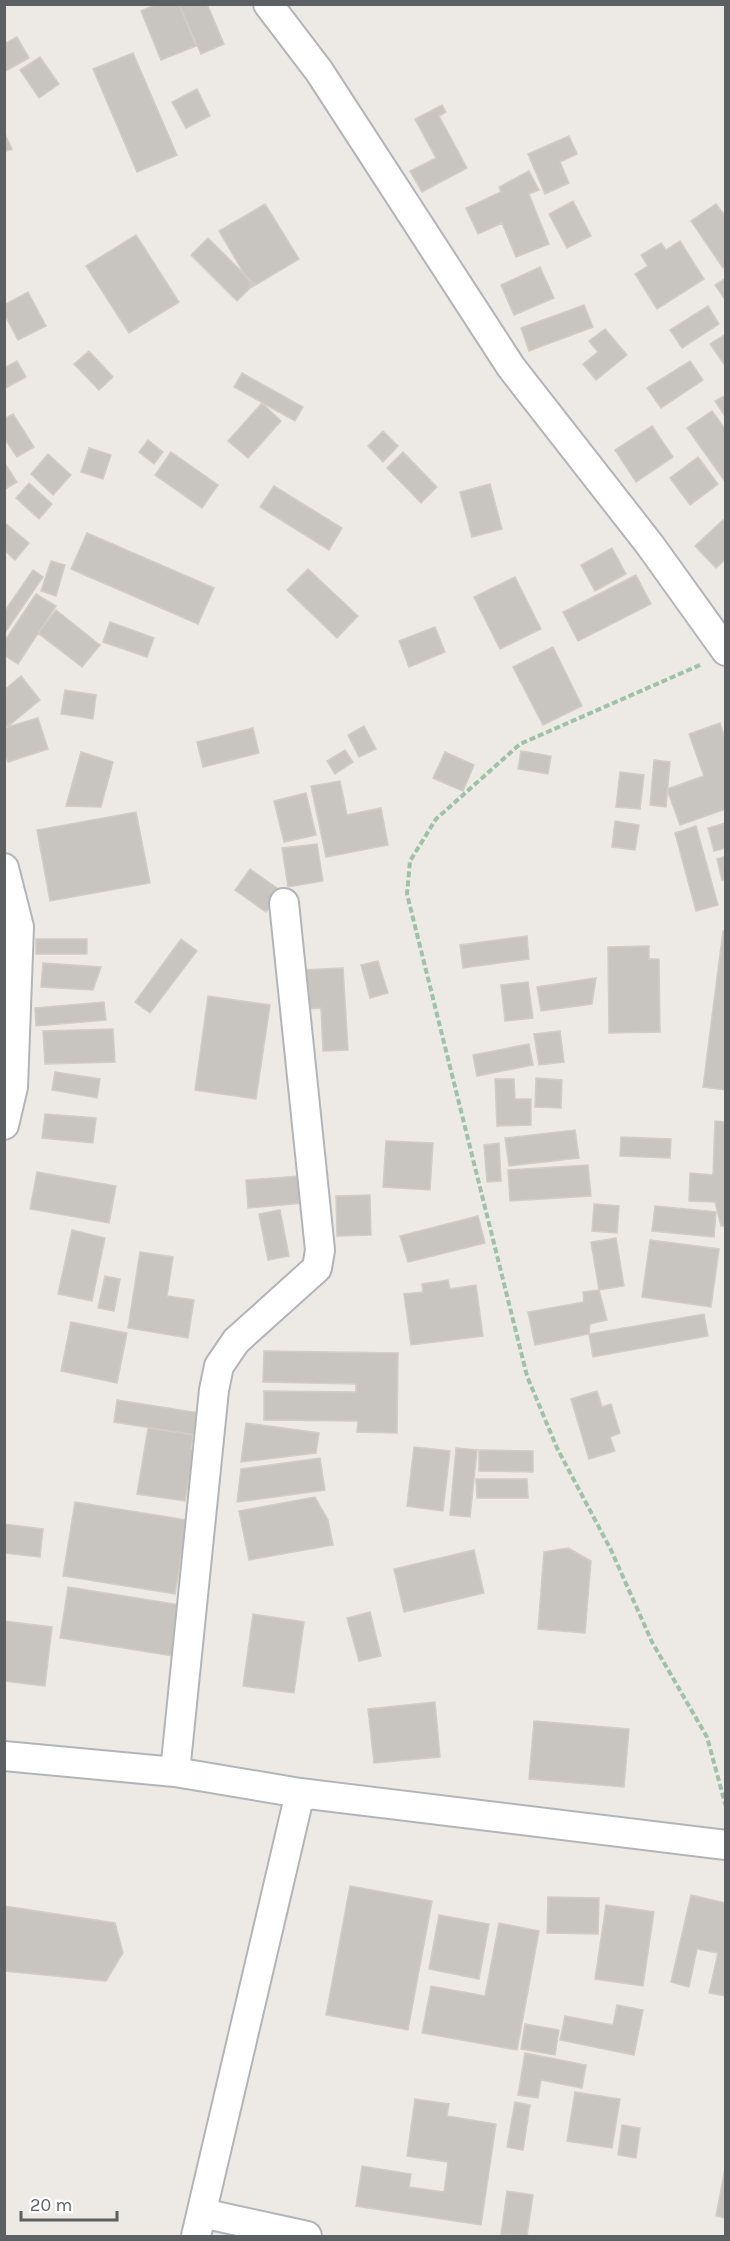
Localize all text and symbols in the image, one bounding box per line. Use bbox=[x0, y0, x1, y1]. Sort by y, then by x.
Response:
scale bar bbox=[21, 2184, 117, 2222]
text: 20 m bbox=[30, 2194, 72, 2216]

